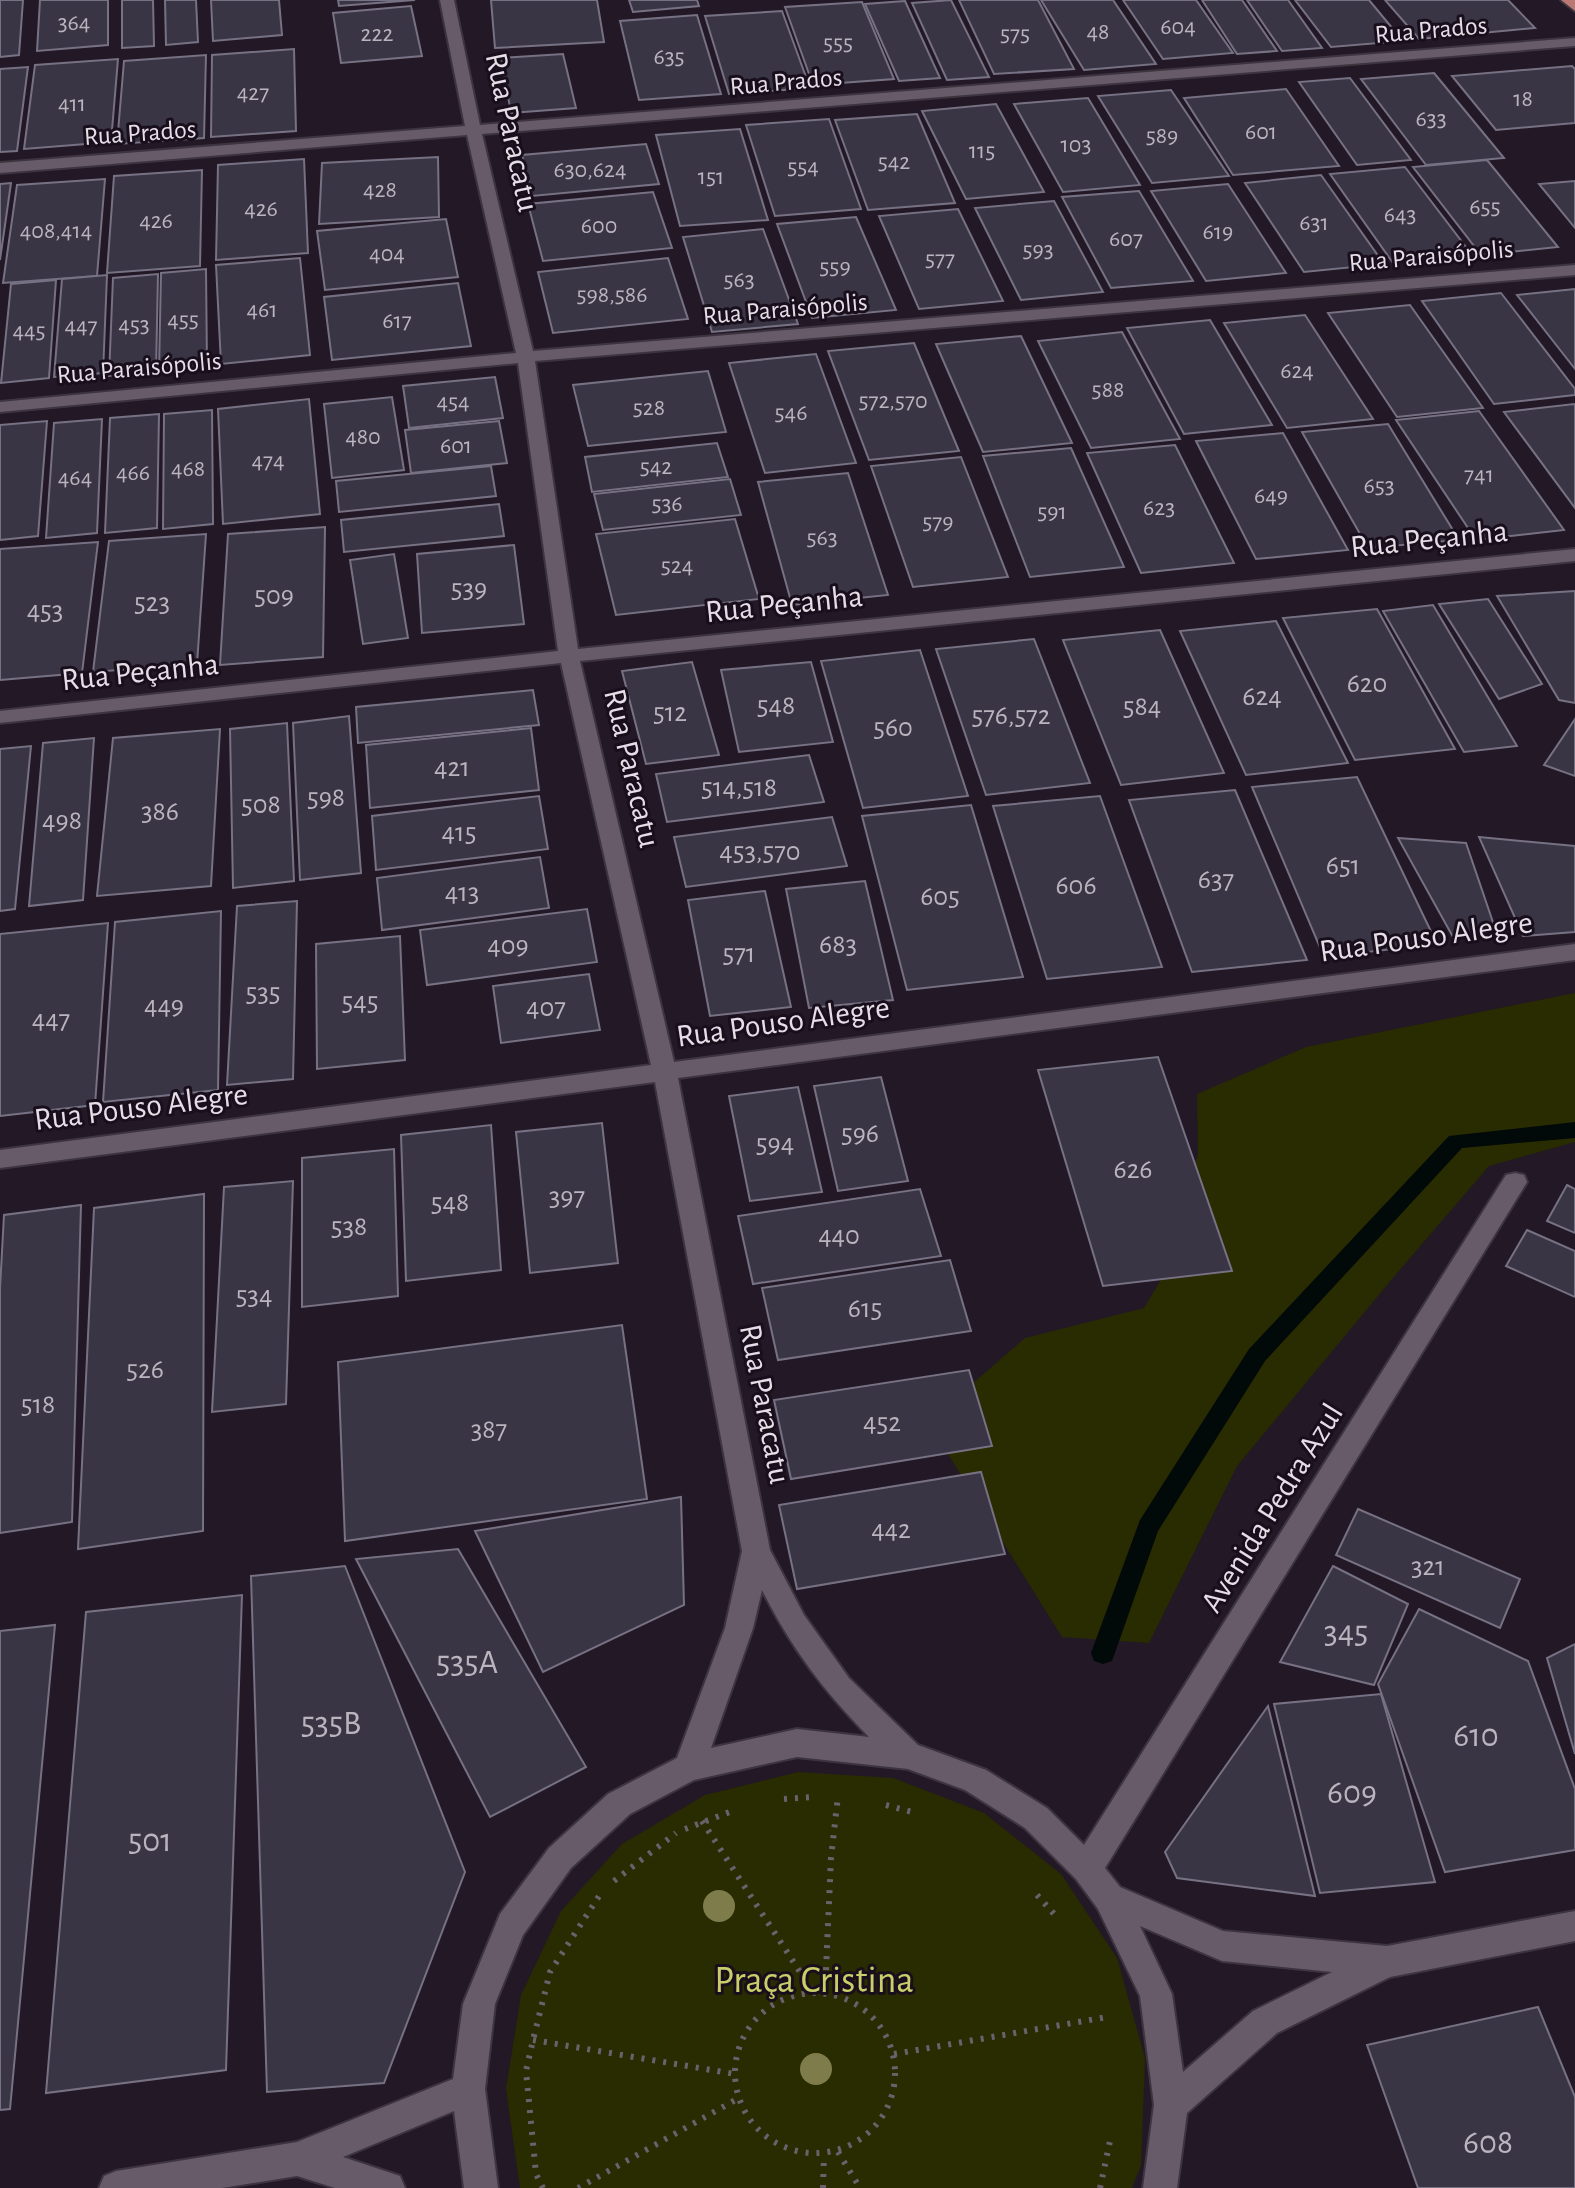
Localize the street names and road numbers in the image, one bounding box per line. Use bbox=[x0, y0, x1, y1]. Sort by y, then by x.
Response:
street label: Rua Prados bbox=[1374, 12, 1488, 48]
street label: Rua Paracatu bbox=[480, 50, 544, 214]
street label: Rua Prados bbox=[729, 64, 843, 100]
street label: Rua Prados bbox=[83, 116, 197, 150]
street label: Rua Paraisópolis bbox=[1348, 236, 1514, 276]
street label: Rua Paraisópolis bbox=[702, 289, 868, 329]
street label: Rua Paraisópolis bbox=[56, 348, 222, 388]
street label: Rua Peçanha bbox=[1349, 515, 1509, 563]
street label: Rua Peçanha bbox=[704, 580, 864, 628]
street label: Rua Peçanha bbox=[60, 648, 220, 696]
street label: Rua Paracatu bbox=[598, 686, 666, 850]
street label: Rua Pouso Alegre bbox=[1317, 906, 1535, 968]
street label: Rua Pouso Alegre bbox=[674, 991, 892, 1053]
street label: Rua Pouso Alegre bbox=[32, 1078, 250, 1136]
street label: Rua Paracatu bbox=[734, 1322, 796, 1486]
street label: Avenida Pedra Azul bbox=[1195, 1398, 1349, 1618]

